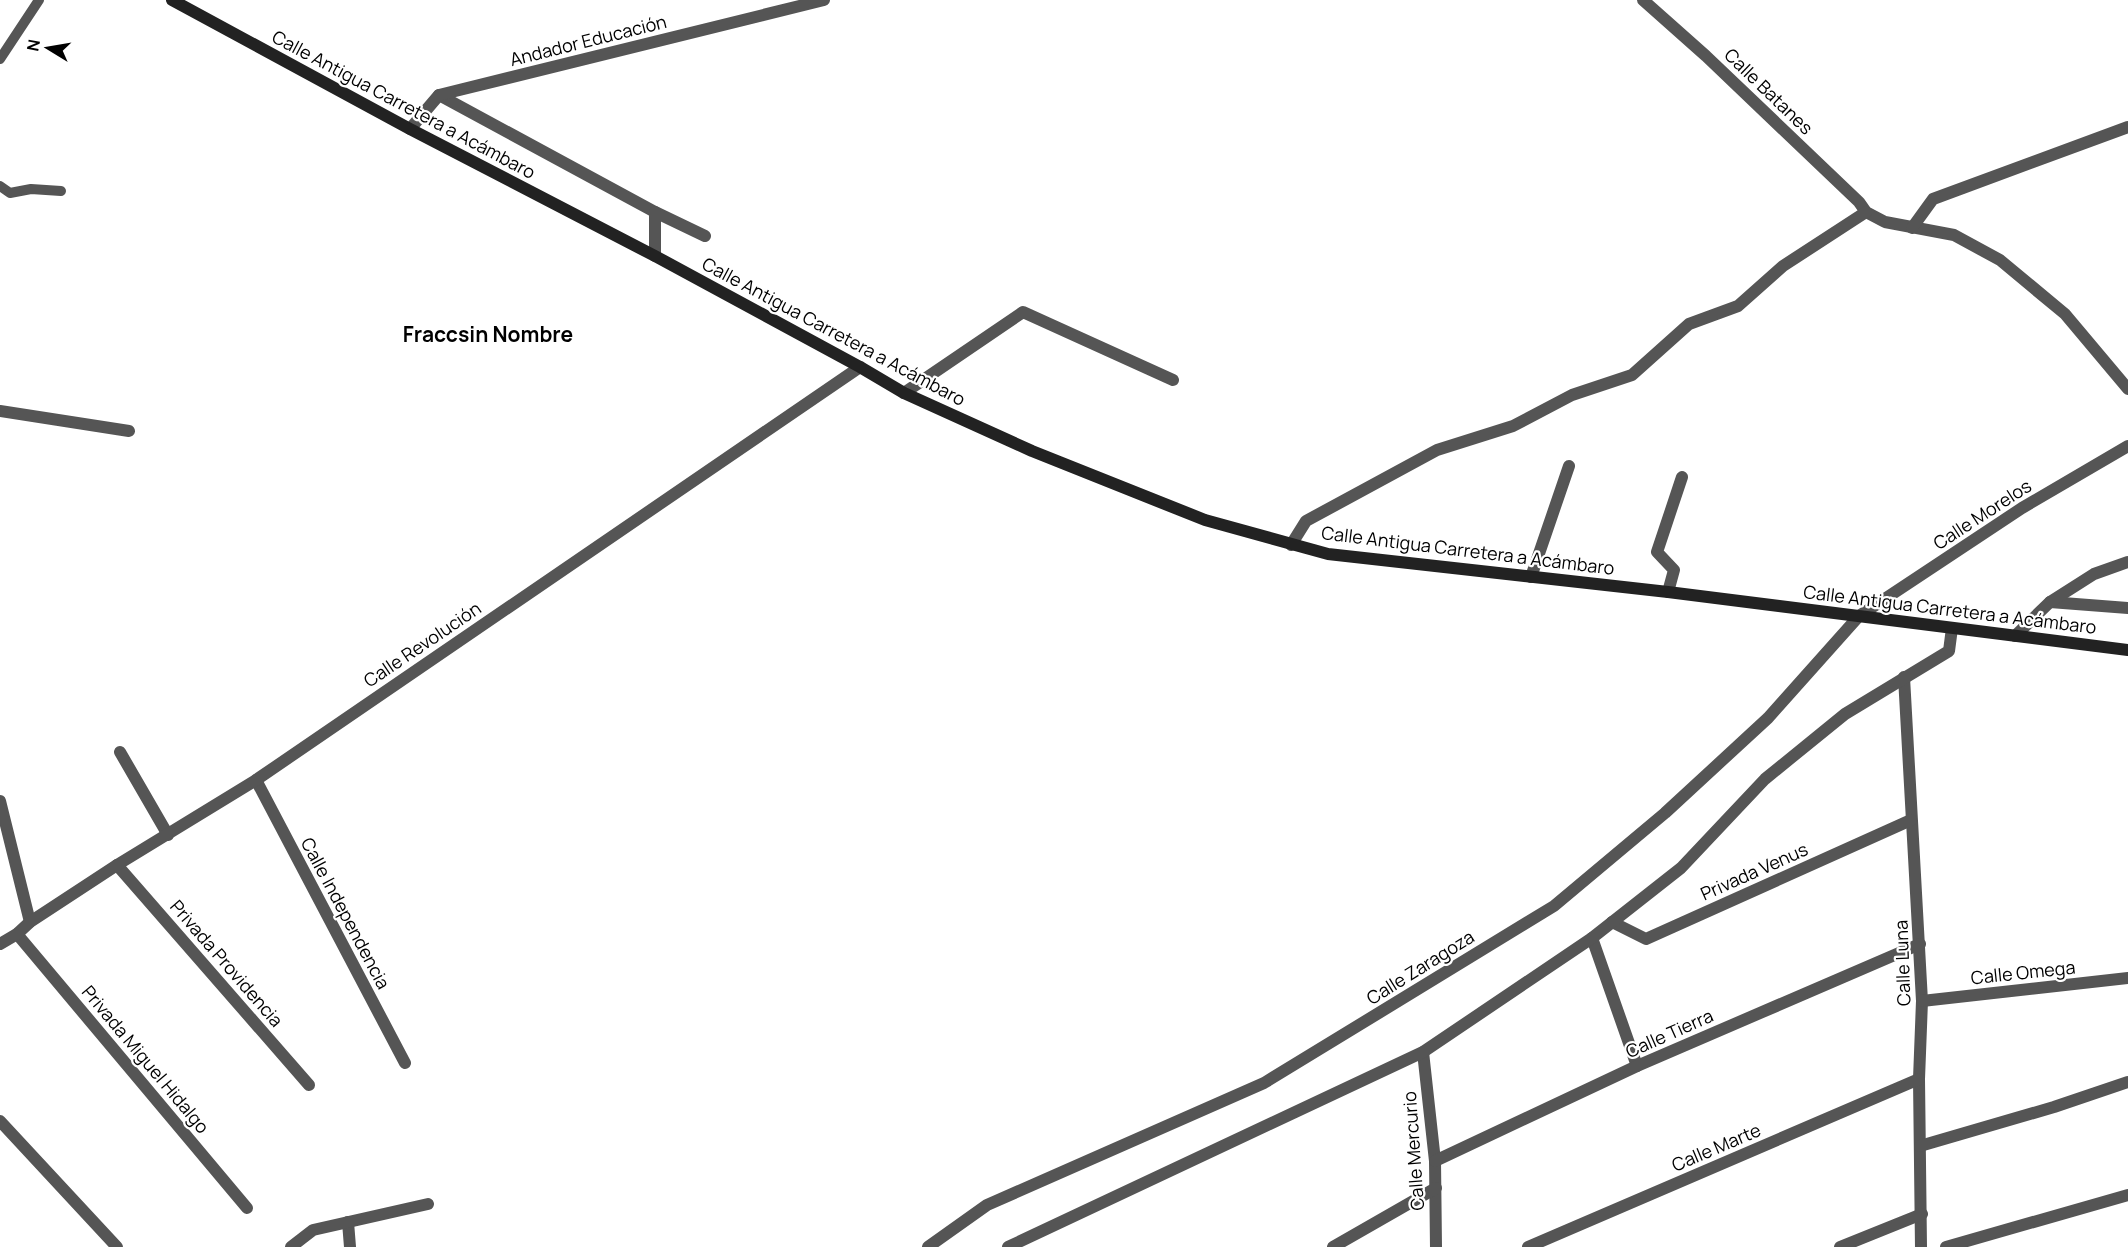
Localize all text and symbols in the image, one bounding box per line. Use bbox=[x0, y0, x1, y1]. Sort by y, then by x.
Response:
street label: Andador Educación bbox=[507, 9, 669, 71]
north arrow bbox=[18, 18, 78, 78]
street label: Calle Antigua Carretera a Acámbaro bbox=[268, 24, 540, 184]
text: N bbox=[21, 37, 45, 53]
street label: Calle Batanes bbox=[1720, 43, 1818, 139]
street label: Calle Antigua Carretera a Acámbaro bbox=[698, 251, 970, 411]
district label: Fraccsin Nombre bbox=[403, 320, 573, 348]
street label: Calle Morelos bbox=[1928, 473, 2036, 555]
street label: Calle Antigua Carretera a Acámbaro bbox=[1320, 520, 1616, 580]
street label: Calle Antigua Carretera a Acámbaro bbox=[1802, 579, 2098, 639]
street label: Calle Revolución bbox=[359, 596, 485, 692]
street label: Calle Independencia bbox=[296, 833, 396, 993]
street label: Privada Venus bbox=[1696, 837, 1812, 905]
street label: Privada Providencia bbox=[165, 894, 289, 1032]
street label: Calle Luna bbox=[1889, 920, 1915, 1006]
street label: Calle Zaragoza bbox=[1362, 924, 1478, 1010]
street label: Calle Omega bbox=[1970, 955, 2076, 989]
street label: Privada Miguel Hidalgo bbox=[77, 980, 215, 1138]
street label: Calle Tierra bbox=[1621, 1003, 1717, 1063]
street label: Calle Mercurio bbox=[1397, 1091, 1429, 1211]
street label: Calle Marte bbox=[1668, 1118, 1764, 1176]

